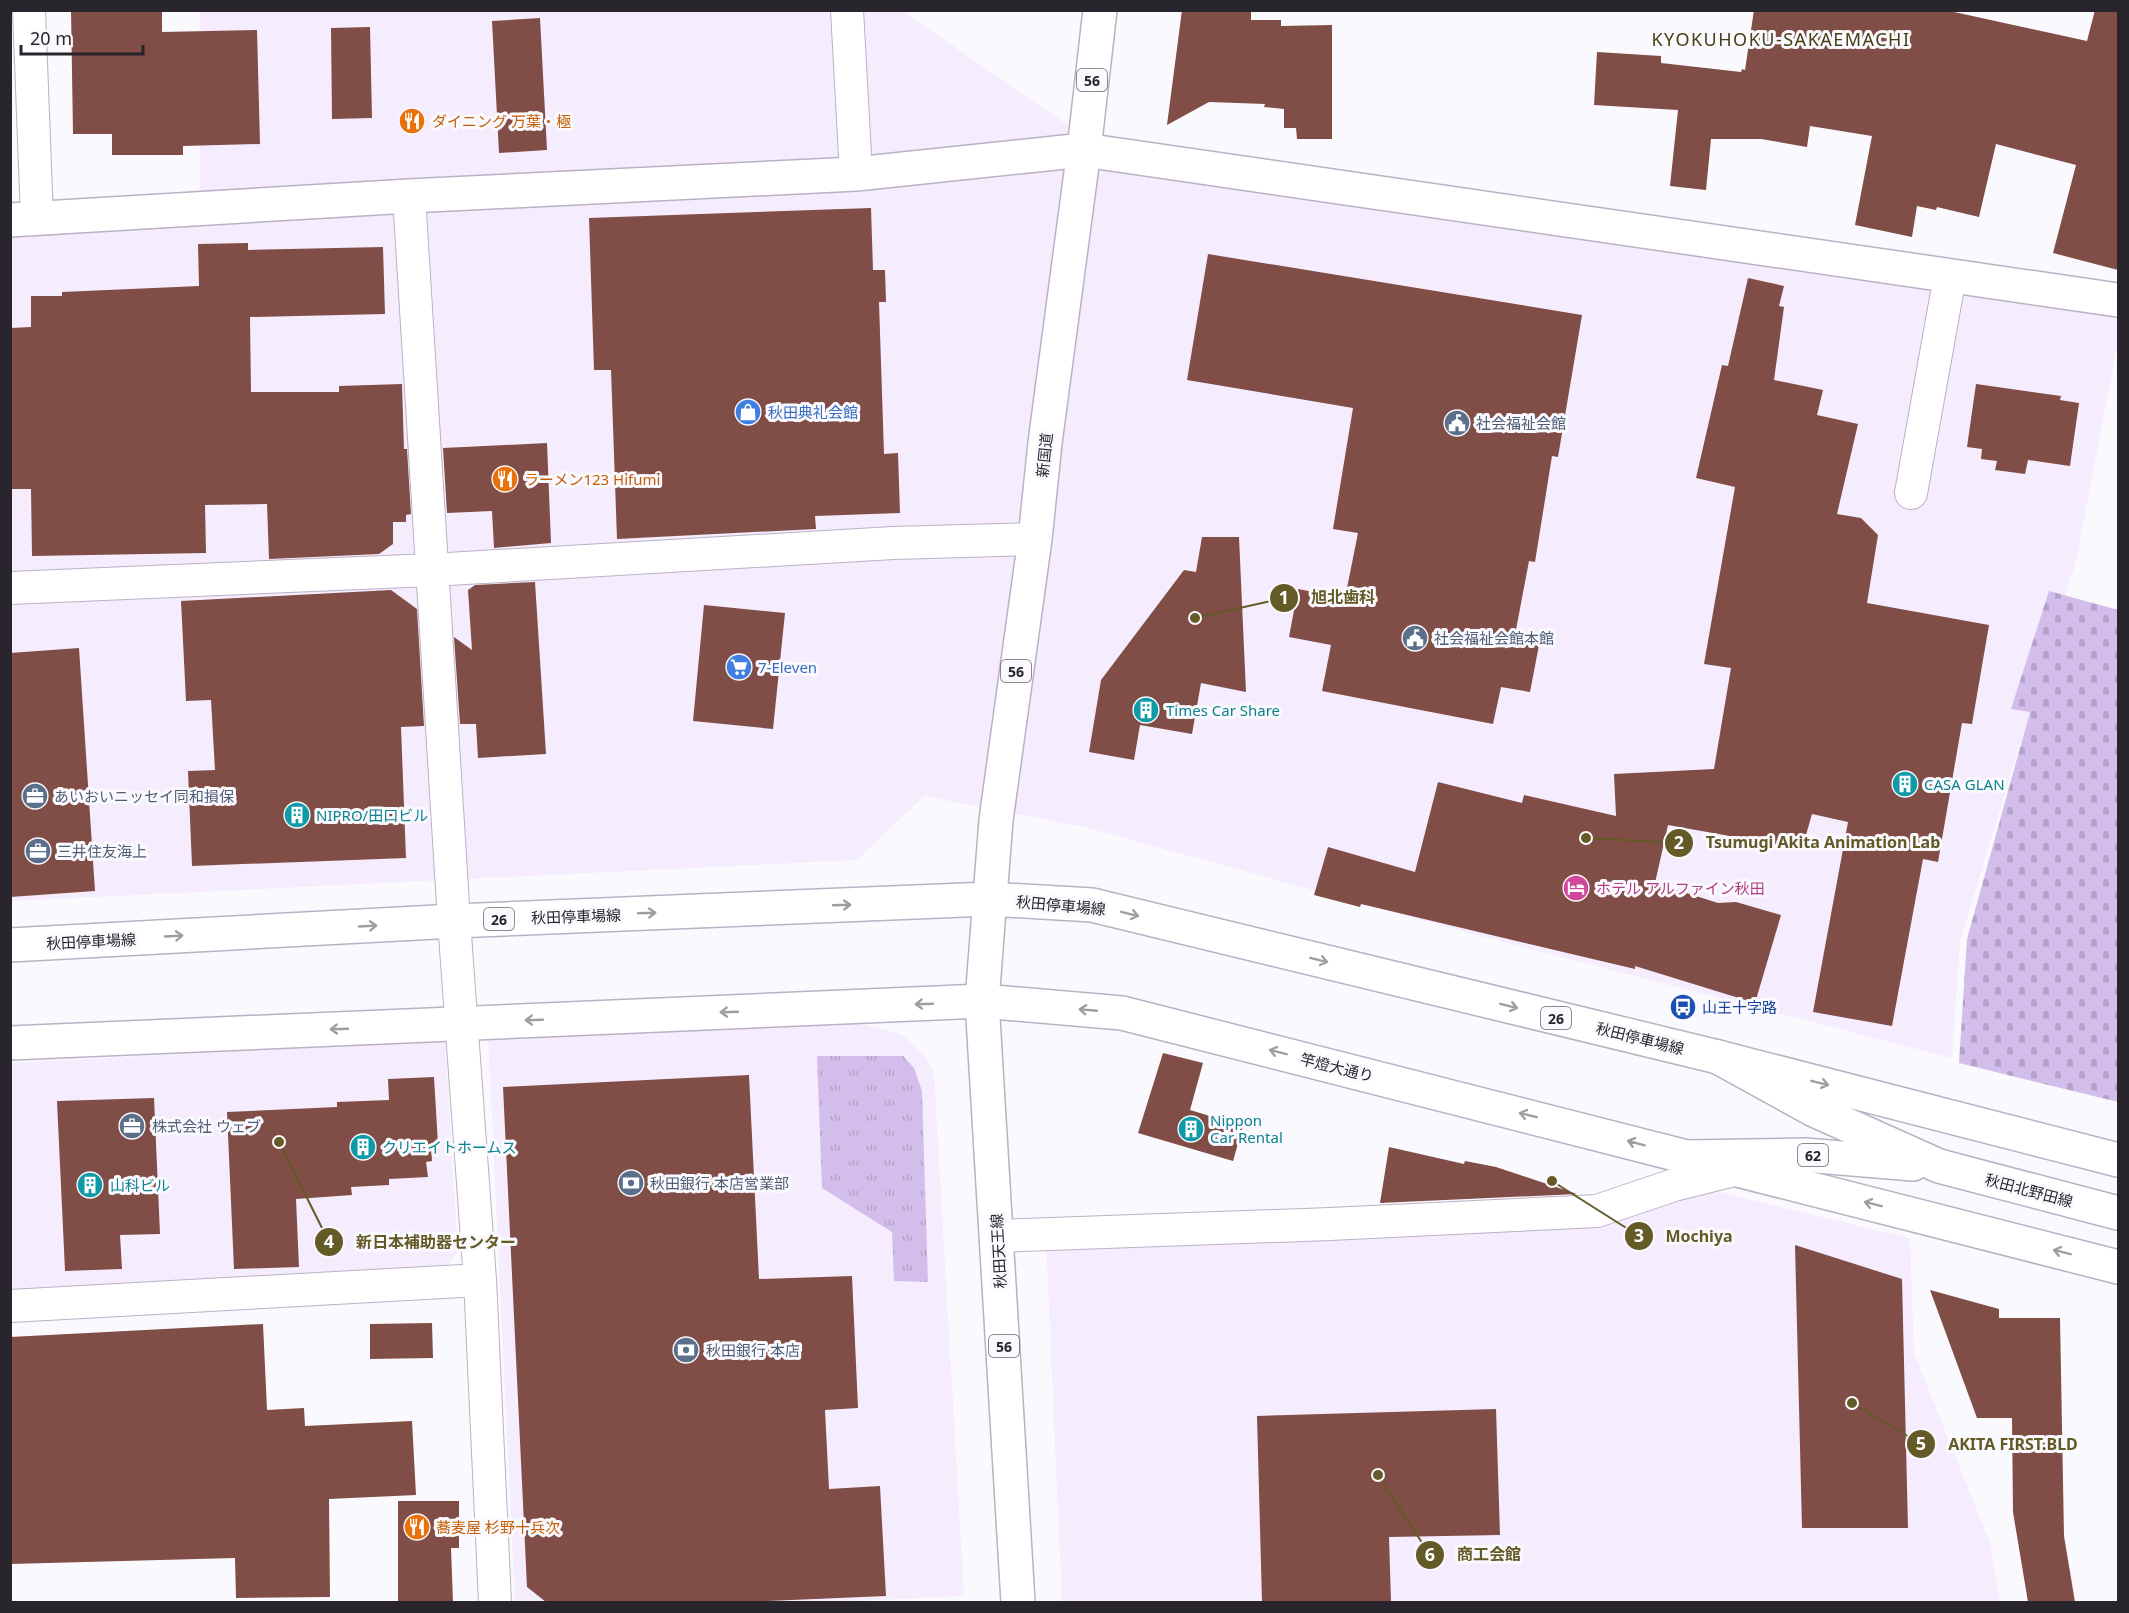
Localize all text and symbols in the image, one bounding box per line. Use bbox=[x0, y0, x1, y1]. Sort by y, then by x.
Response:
scale bar bbox=[21, 18, 142, 56]
text: 20 m bbox=[30, 26, 72, 50]
district label: KYOKUHOKU-SAKAEMACHI bbox=[1651, 27, 1911, 51]
road number: 56 bbox=[1077, 69, 1107, 91]
restaurant icon: ダイニング 万葉・極 bbox=[397, 106, 427, 136]
place label: ダイニング 万葉・極 bbox=[432, 111, 571, 131]
shop icon: 秋田典礼会館 bbox=[733, 397, 763, 427]
place label: 秋田典礼会館 bbox=[768, 402, 858, 422]
public building icon: 社会福祉会館 bbox=[1442, 408, 1472, 438]
place label: 社会福祉会館 bbox=[1476, 413, 1566, 433]
street label: 新国道 bbox=[1032, 432, 1056, 478]
restaurant icon: ラーメン123 Hifumi bbox=[490, 464, 520, 494]
place label: ラーメン123 Hifumi bbox=[524, 469, 660, 489]
callout: 旭北歯科 bbox=[1269, 581, 1387, 615]
text: 1 bbox=[1279, 585, 1289, 609]
text: 旭北歯科 bbox=[1311, 586, 1375, 608]
public building icon: 社会福祉会館本館 bbox=[1400, 623, 1430, 653]
place label: 社会福祉会館本館 bbox=[1434, 628, 1554, 648]
supermarket icon: 7-Eleven bbox=[724, 652, 754, 682]
place label: 7-Eleven bbox=[758, 657, 817, 677]
road number: 56 bbox=[1001, 660, 1031, 682]
building icon: Times Car Share bbox=[1131, 695, 1161, 725]
place label: Times Car Share bbox=[1166, 700, 1280, 720]
building icon: CASA GLAN bbox=[1890, 769, 1920, 799]
place label: CASA GLAN bbox=[1924, 774, 2005, 794]
office icon: あいおいニッセイ同和損保 bbox=[20, 781, 50, 811]
place label: あいおいニッセイ同和損保 bbox=[54, 786, 234, 806]
building icon: NIPRO/田口ビル bbox=[282, 800, 312, 830]
place label: NIPRO/田口ビル bbox=[316, 805, 428, 825]
callout: Tsumugi Akita Animation Lab bbox=[1664, 826, 1953, 860]
text: 2 bbox=[1674, 830, 1684, 854]
text: Tsumugi Akita Animation Lab bbox=[1706, 831, 1940, 853]
office icon: 三井住友海上 bbox=[23, 836, 53, 866]
place label: 三井住友海上 bbox=[57, 841, 147, 861]
hotel icon: ホテル アルファイン秋田 bbox=[1561, 873, 1591, 903]
place label: ホテル アルファイン秋田 bbox=[1596, 878, 1765, 898]
street label: 秋田停車場線 bbox=[1015, 891, 1107, 919]
one-way arrow bbox=[832, 900, 852, 911]
street label: 秋田停車場線 bbox=[531, 904, 621, 928]
road number: 26 bbox=[484, 908, 514, 930]
one-way arrow bbox=[637, 908, 657, 919]
one-way arrow bbox=[1120, 908, 1139, 920]
one-way arrow bbox=[358, 920, 378, 931]
street label: 秋田停車場線 bbox=[46, 929, 136, 953]
one-way arrow bbox=[163, 931, 183, 942]
one-way arrow bbox=[1310, 955, 1329, 967]
bus stop icon: 山王十字路 bbox=[1668, 992, 1698, 1022]
place label: 山王十字路 bbox=[1702, 997, 1777, 1017]
one-way arrow bbox=[914, 998, 934, 1009]
one-way arrow bbox=[1499, 1001, 1518, 1013]
one-way arrow bbox=[1079, 1004, 1099, 1015]
one-way arrow bbox=[720, 1007, 740, 1018]
road number: 26 bbox=[1541, 1007, 1571, 1029]
one-way arrow bbox=[525, 1015, 545, 1026]
street label: 秋田停車場線 bbox=[1594, 1017, 1686, 1059]
one-way arrow bbox=[330, 1023, 350, 1034]
one-way arrow bbox=[1269, 1046, 1288, 1058]
street label: 竿燈大通り bbox=[1298, 1048, 1376, 1086]
one-way arrow bbox=[1811, 1078, 1830, 1090]
one-way arrow bbox=[1519, 1109, 1538, 1121]
place label: Nippon Car Rental bbox=[1210, 1110, 1283, 1147]
office icon: 株式会社 ウェブ bbox=[117, 1111, 147, 1141]
building icon: Nippon Car Rental bbox=[1176, 1114, 1206, 1144]
place label: 株式会社 ウェブ bbox=[152, 1116, 261, 1136]
building icon: クリエイトホームス bbox=[348, 1132, 378, 1162]
place label: クリエイトホームス bbox=[382, 1137, 517, 1157]
one-way arrow bbox=[1627, 1137, 1646, 1148]
road number: 62 bbox=[1798, 1144, 1828, 1166]
bank icon: 秋田銀行 本店営業部 bbox=[616, 1168, 646, 1198]
street label: 秋田北野田線 bbox=[1983, 1169, 2075, 1211]
building icon: 山科ビル bbox=[75, 1170, 105, 1200]
place label: 秋田銀行 本店営業部 bbox=[650, 1173, 789, 1193]
place label: 山科ビル bbox=[110, 1175, 170, 1195]
one-way arrow bbox=[1864, 1198, 1883, 1209]
street label: 秋田天王線 bbox=[986, 1213, 1010, 1289]
callout: Mochiya bbox=[1624, 1219, 1745, 1253]
text: 3 bbox=[1634, 1223, 1644, 1247]
callout: 新日本補助器センター bbox=[314, 1225, 528, 1259]
text: Mochiya bbox=[1665, 1225, 1733, 1247]
text: 4 bbox=[324, 1229, 334, 1253]
text: 新日本補助器センター bbox=[356, 1231, 516, 1253]
one-way arrow bbox=[2053, 1246, 2072, 1258]
bank icon: 秋田銀行 本店 bbox=[671, 1335, 701, 1365]
road number: 56 bbox=[989, 1335, 1019, 1357]
place label: 秋田銀行 本店 bbox=[706, 1340, 800, 1360]
callout: AKITA FIRST.BLD bbox=[1906, 1427, 2090, 1461]
text: 5 bbox=[1916, 1431, 1926, 1455]
text: AKITA FIRST.BLD bbox=[1948, 1433, 2078, 1455]
restaurant icon: 蕎麦屋 杉野十兵次 bbox=[402, 1512, 432, 1542]
place label: 蕎麦屋 杉野十兵次 bbox=[436, 1517, 560, 1537]
callout: 商工会館 bbox=[1415, 1538, 1533, 1572]
text: 6 bbox=[1425, 1542, 1435, 1566]
text: 商工会館 bbox=[1457, 1543, 1521, 1565]

